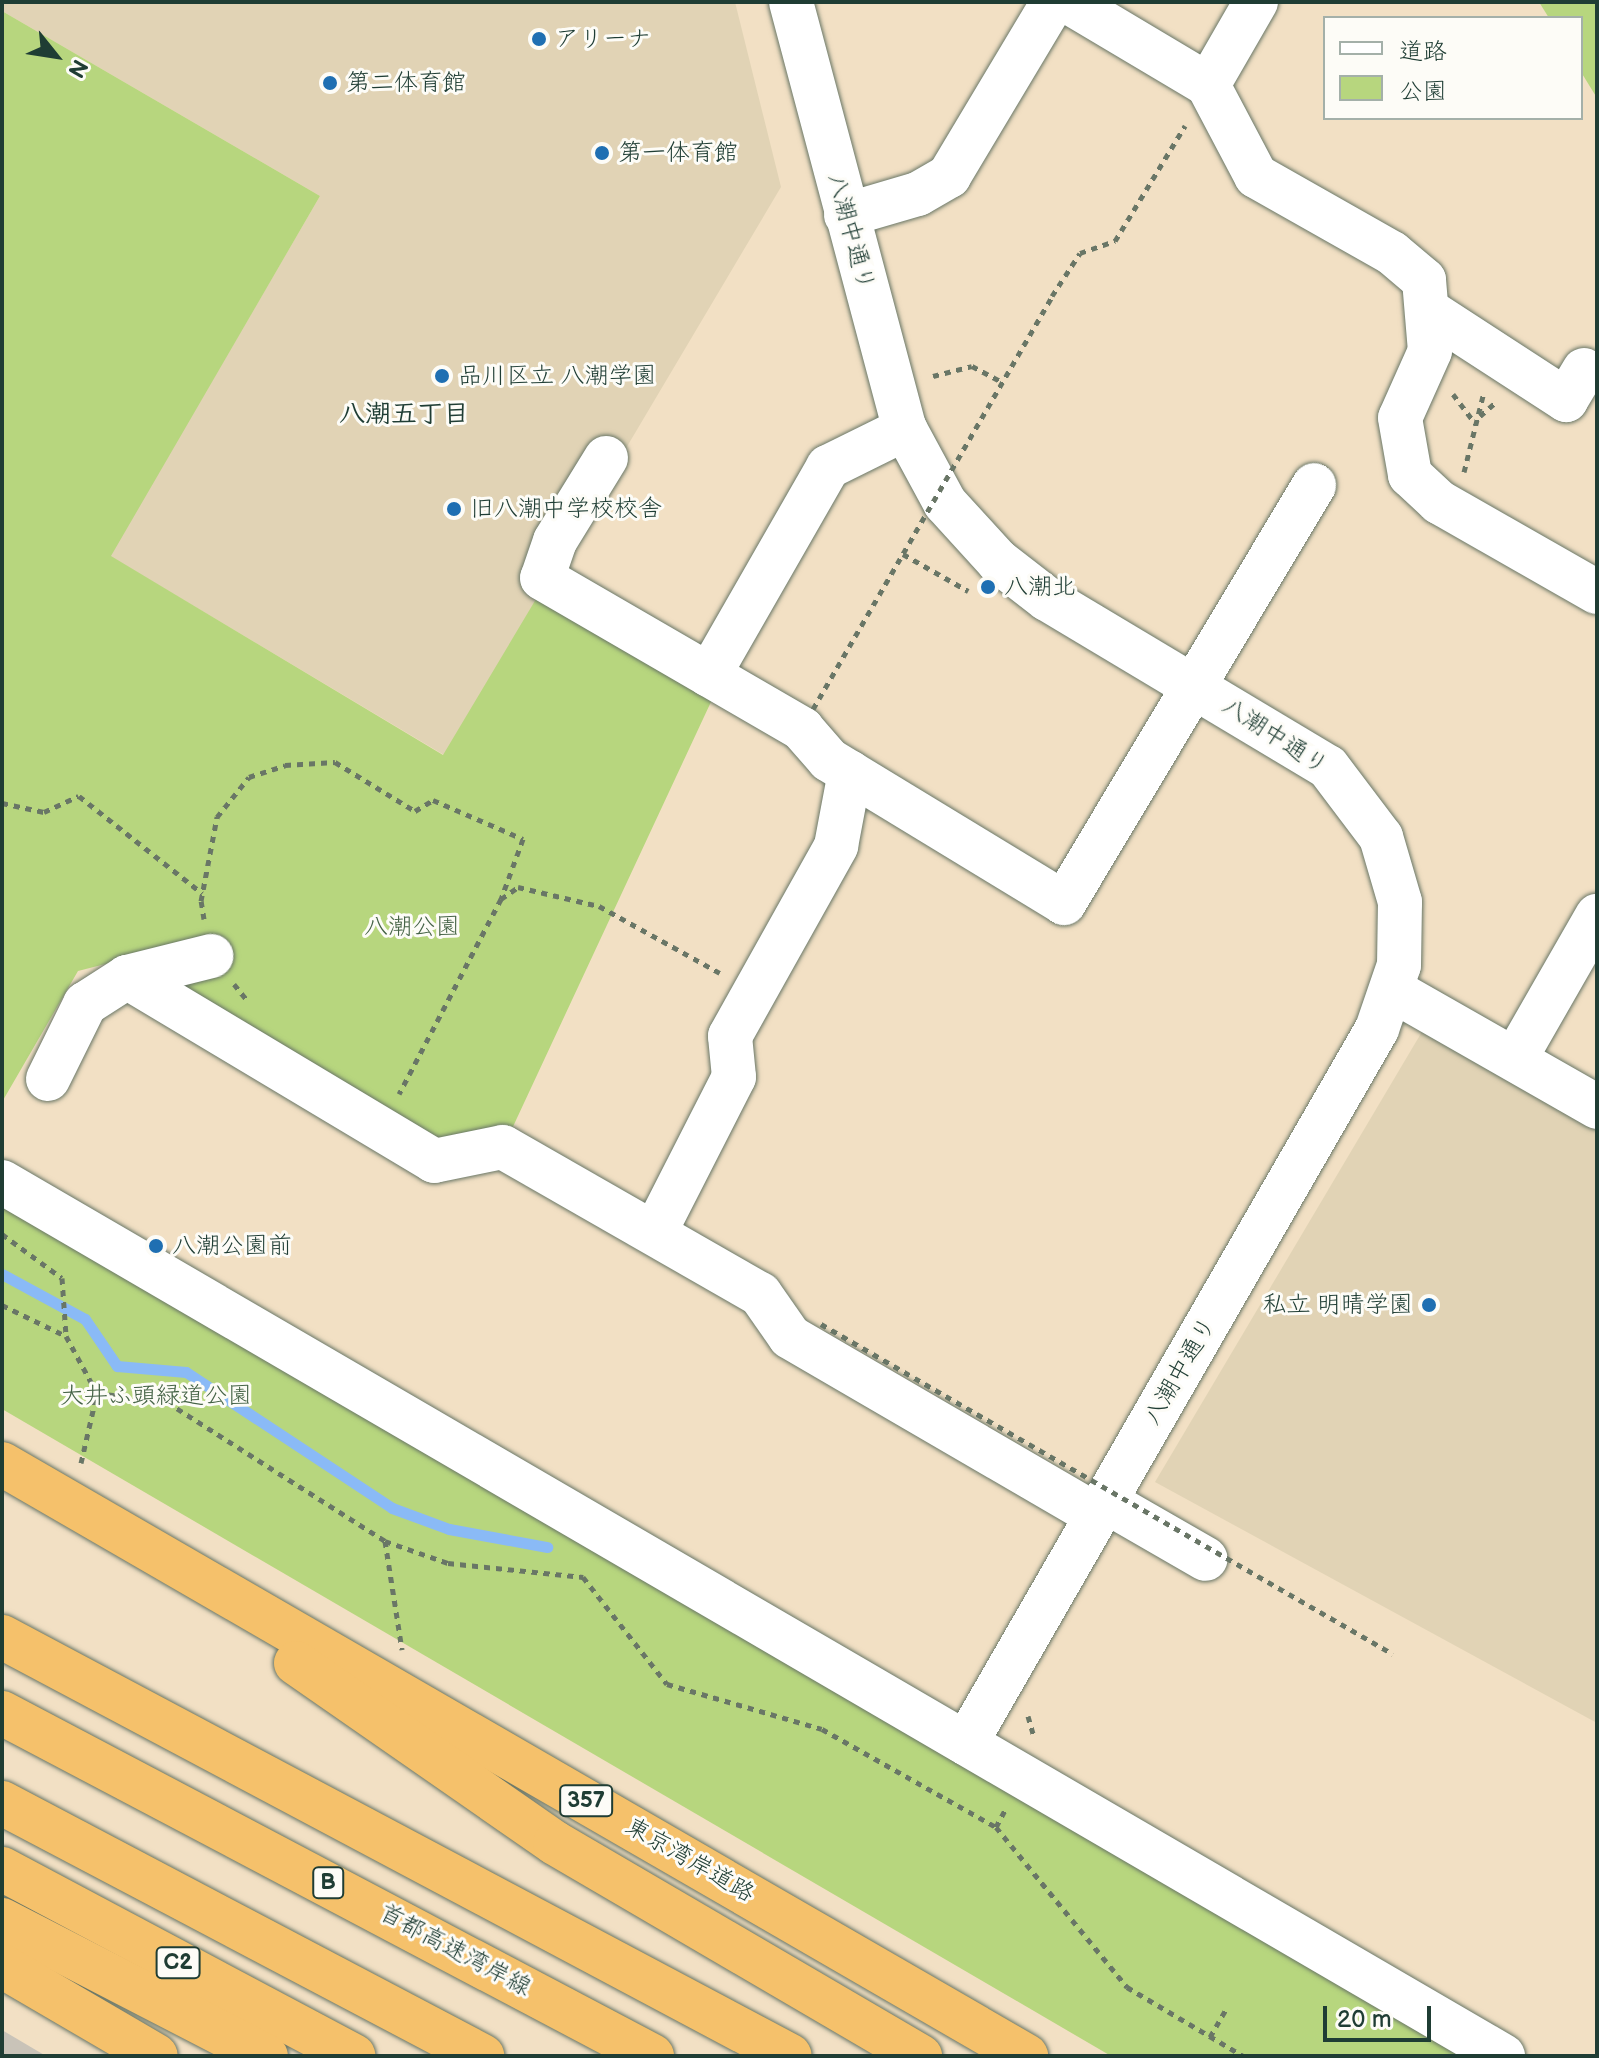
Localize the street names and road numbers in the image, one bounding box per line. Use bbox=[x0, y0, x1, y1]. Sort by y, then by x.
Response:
street label: 八潮中通り bbox=[822, 170, 880, 294]
street label: 八潮中通り bbox=[1217, 691, 1333, 781]
street label: 八潮中通り bbox=[1138, 1312, 1222, 1430]
road number: 357 bbox=[558, 1783, 614, 1819]
street label: 東京湾岸道路 bbox=[620, 1812, 760, 1908]
road number: B bbox=[312, 1865, 344, 1901]
street label: 首都高速湾岸線 bbox=[374, 1898, 536, 2002]
road number: C2 bbox=[154, 1945, 202, 1981]

